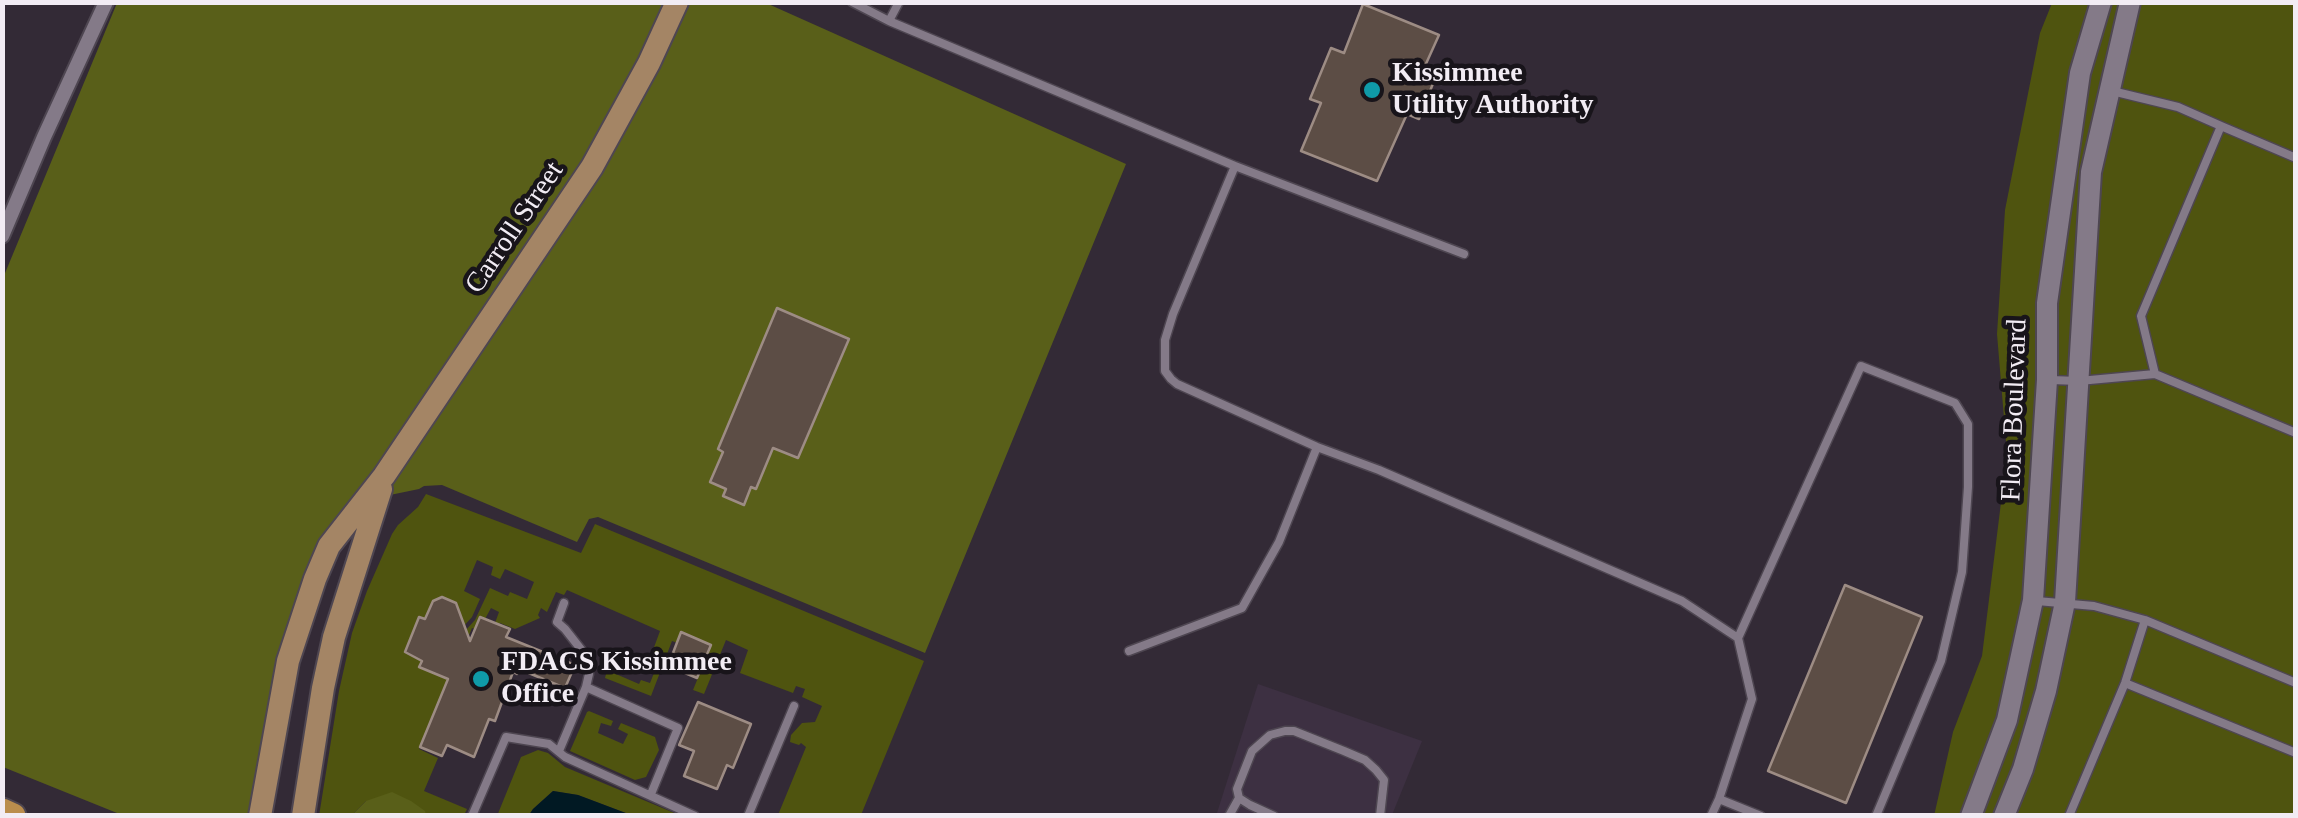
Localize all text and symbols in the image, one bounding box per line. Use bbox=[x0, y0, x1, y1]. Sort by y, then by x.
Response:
place label: Kissimmee Utility Authority bbox=[1392, 57, 1593, 123]
marker: Kissimmee Utility Authority bbox=[1361, 79, 1383, 101]
street label: Carroll Street bbox=[459, 156, 571, 300]
street label: Flora Boulevard bbox=[1995, 318, 2035, 502]
place label: FDACS Kissimmee Office bbox=[501, 646, 732, 712]
marker: FDACS Kissimmee Office bbox=[470, 668, 492, 690]

